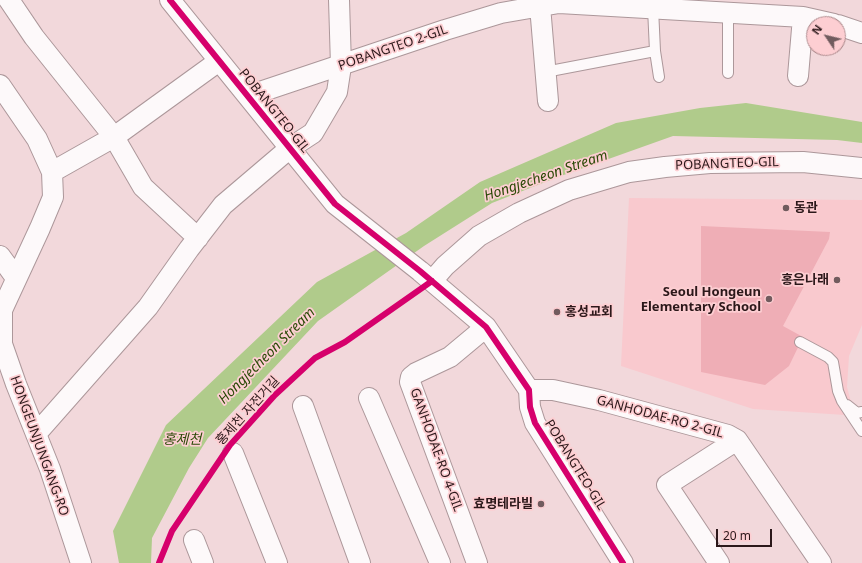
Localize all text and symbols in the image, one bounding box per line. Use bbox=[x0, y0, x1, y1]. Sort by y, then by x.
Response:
north arrow bbox=[806, 16, 846, 56]
text: N bbox=[808, 21, 825, 37]
street label: POBANGTEO 2-GIL bbox=[336, 22, 450, 74]
street label: POBANGTEO-GIL bbox=[235, 66, 313, 156]
water label: Hongjecheon Stream bbox=[482, 147, 610, 205]
street label: POBANGTEO-GIL bbox=[675, 154, 779, 174]
place label: 동관 bbox=[794, 200, 818, 216]
marker: 동관 bbox=[781, 203, 791, 213]
place label: 홍은나래 bbox=[781, 272, 829, 288]
marker: 홍은나래 bbox=[832, 275, 842, 285]
place label: Seoul Hongeun Elementary School bbox=[641, 284, 761, 315]
marker: Seoul Hongeun Elementary School bbox=[764, 294, 774, 304]
water label: Hongjecheon Stream bbox=[215, 304, 319, 408]
place label: 홍성교회 bbox=[565, 304, 613, 320]
marker: 홍성교회 bbox=[552, 307, 562, 317]
street label: 홍제천 자전거길 bbox=[213, 373, 283, 449]
street label: HONGEUNJUNGANG-RO bbox=[6, 374, 72, 518]
street label: GANHODAE-RO 4-GIL bbox=[406, 386, 466, 514]
street label: GANHODAE-RO 2-GIL bbox=[595, 393, 725, 441]
street label: POBANGTEO-GIL bbox=[541, 417, 609, 513]
water label: 홍제천 bbox=[163, 432, 201, 448]
place label: 효명테라빌 bbox=[473, 496, 533, 512]
marker: 효명테라빌 bbox=[536, 499, 546, 509]
scale bar bbox=[718, 521, 774, 547]
text: 20 m bbox=[723, 527, 751, 544]

